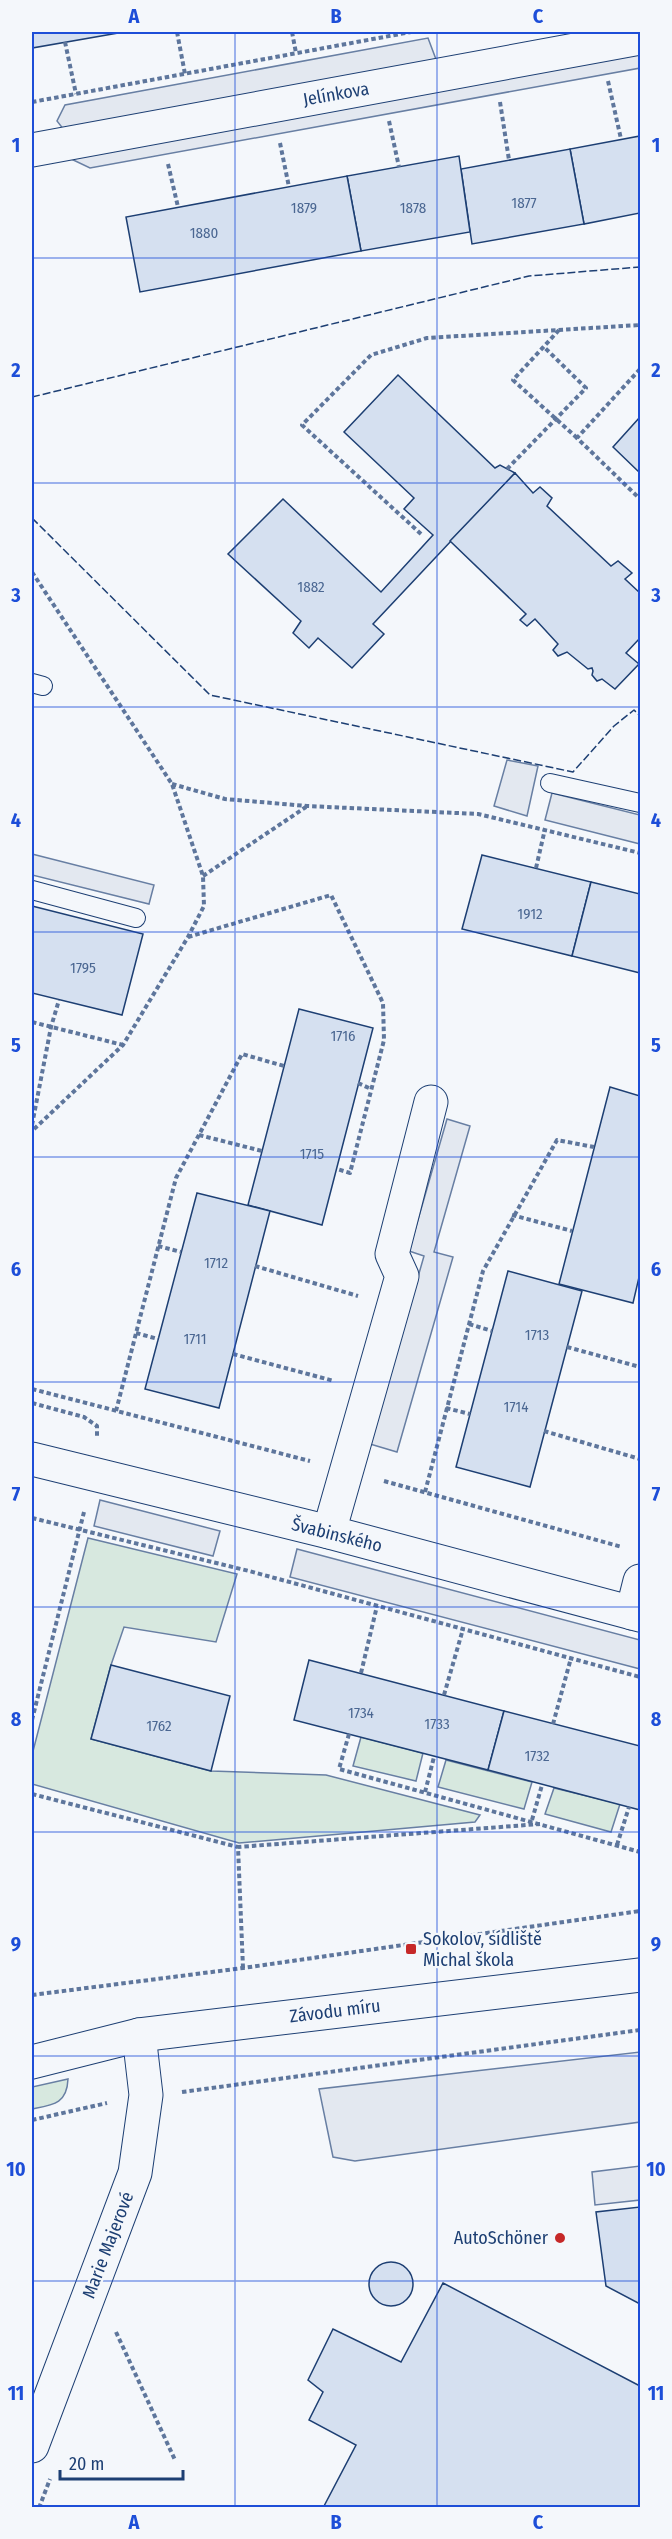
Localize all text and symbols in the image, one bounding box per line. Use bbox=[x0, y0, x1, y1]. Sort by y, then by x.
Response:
text: A bbox=[128, 4, 141, 28]
text: B bbox=[330, 4, 342, 28]
text: C bbox=[533, 4, 544, 28]
street label: Jelínkova bbox=[301, 77, 371, 111]
text: 1 bbox=[12, 133, 20, 157]
text: 1 bbox=[652, 133, 660, 157]
house number: 1877 bbox=[511, 194, 537, 212]
house number: 1879 bbox=[291, 199, 317, 217]
house number: 1878 bbox=[400, 199, 426, 217]
house number: 1880 bbox=[190, 224, 218, 242]
text: 2 bbox=[10, 358, 21, 382]
text: 2 bbox=[650, 358, 661, 382]
house number: 1882 bbox=[297, 578, 325, 596]
text: 3 bbox=[10, 583, 21, 607]
text: 3 bbox=[650, 583, 661, 607]
text: 4 bbox=[11, 808, 21, 832]
text: 4 bbox=[651, 808, 661, 832]
house number: 1912 bbox=[517, 905, 543, 923]
house number: 1795 bbox=[70, 959, 96, 977]
house number: 1716 bbox=[330, 1027, 356, 1045]
text: 5 bbox=[11, 1033, 21, 1057]
text: 5 bbox=[651, 1033, 661, 1057]
house number: 1715 bbox=[300, 1145, 324, 1163]
house number: 1712 bbox=[204, 1254, 228, 1272]
text: 6 bbox=[11, 1257, 21, 1281]
text: 6 bbox=[651, 1257, 661, 1281]
house number: 1713 bbox=[525, 1326, 549, 1344]
house number: 1711 bbox=[183, 1330, 207, 1348]
house number: 1714 bbox=[504, 1398, 528, 1416]
text: 7 bbox=[12, 1482, 21, 1506]
text: 7 bbox=[652, 1482, 661, 1506]
street label: Švabinského bbox=[289, 1513, 385, 1557]
house number: 1734 bbox=[348, 1704, 374, 1722]
text: 8 bbox=[11, 1707, 22, 1731]
text: 8 bbox=[651, 1707, 662, 1731]
house number: 1733 bbox=[424, 1715, 450, 1733]
house number: 1762 bbox=[146, 1717, 172, 1735]
house number: 1732 bbox=[524, 1747, 550, 1765]
place label: Sokolov, sídliště Michal škola bbox=[423, 1928, 542, 1971]
text: 9 bbox=[11, 1932, 21, 1956]
text: 9 bbox=[651, 1932, 661, 1956]
marker: Sokolov, sídliště Michal škola bbox=[404, 1942, 418, 1956]
street label: Závodu míru bbox=[288, 1995, 382, 2027]
text: 10 bbox=[6, 2157, 26, 2181]
text: 10 bbox=[646, 2157, 666, 2181]
street label: Marie Majerové bbox=[78, 2188, 138, 2301]
place label: AutoSchöner bbox=[454, 2227, 549, 2249]
marker: AutoSchöner bbox=[553, 2231, 567, 2245]
text: 11 bbox=[8, 2381, 24, 2405]
text: 11 bbox=[648, 2381, 664, 2405]
scale bar bbox=[60, 2443, 183, 2481]
text: 20 m bbox=[69, 2453, 104, 2475]
text: A bbox=[128, 2510, 141, 2534]
text: B bbox=[330, 2510, 342, 2534]
text: C bbox=[533, 2510, 544, 2534]

